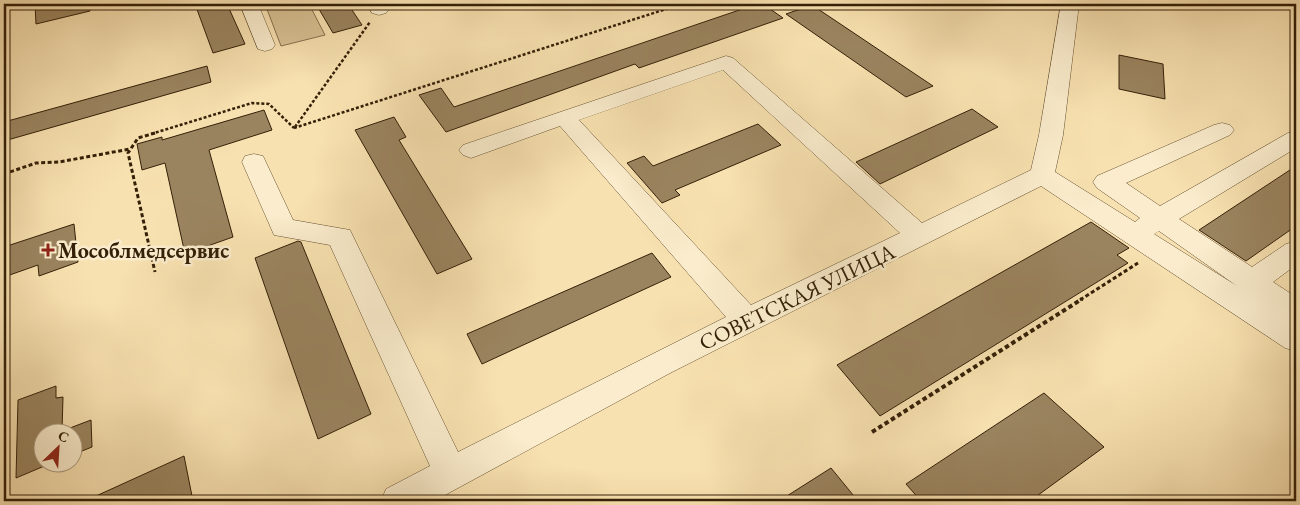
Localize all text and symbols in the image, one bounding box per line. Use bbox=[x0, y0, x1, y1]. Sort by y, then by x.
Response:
place label: Мособлмедсервис bbox=[58, 236, 229, 265]
street label: СОВЕТСКАЯ УЛИЦА bbox=[694, 237, 901, 357]
marker: Мособлмедсервис bbox=[42, 244, 54, 256]
north arrow bbox=[32, 422, 82, 472]
text: С bbox=[55, 426, 72, 447]

